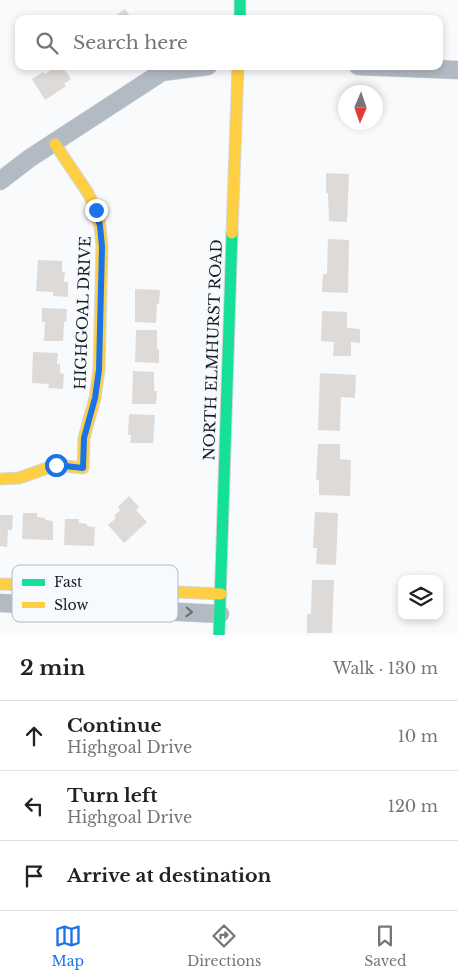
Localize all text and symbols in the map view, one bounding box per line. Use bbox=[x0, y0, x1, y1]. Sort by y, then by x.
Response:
search box bbox=[15, 15, 443, 70]
icon: search bbox=[33, 29, 61, 57]
text: Search here bbox=[73, 31, 188, 54]
north arrow bbox=[338, 85, 383, 130]
route end bbox=[85, 199, 108, 222]
street label: HIGHGOAL DRIVE bbox=[70, 236, 95, 390]
street label: NORTH ELMHURST ROAD bbox=[199, 239, 226, 461]
route start bbox=[45, 454, 68, 477]
legend bbox=[12, 565, 178, 622]
text: Fast bbox=[54, 573, 83, 591]
map controls bbox=[398, 575, 443, 620]
button: layers bbox=[398, 575, 443, 620]
text: Slow bbox=[54, 596, 88, 614]
one-way arrow bbox=[185, 607, 193, 618]
text: 2 min bbox=[20, 655, 85, 681]
text: Walk · 130 m bbox=[333, 658, 438, 678]
text: Continue bbox=[67, 714, 162, 737]
icon: ahead bbox=[20, 722, 48, 750]
text: 10 m bbox=[398, 726, 438, 746]
text: Highgoal Drive bbox=[67, 737, 192, 757]
text: Turn left bbox=[67, 784, 158, 807]
icon: left bbox=[20, 792, 48, 820]
text: 120 m bbox=[388, 796, 438, 816]
text: Highgoal Drive bbox=[67, 807, 192, 827]
icon: arrive bbox=[20, 862, 48, 890]
text: Arrive at destination bbox=[67, 864, 271, 887]
tab: Map bbox=[51, 922, 84, 970]
tab: Directions bbox=[187, 922, 261, 970]
tab: Saved bbox=[364, 922, 407, 970]

